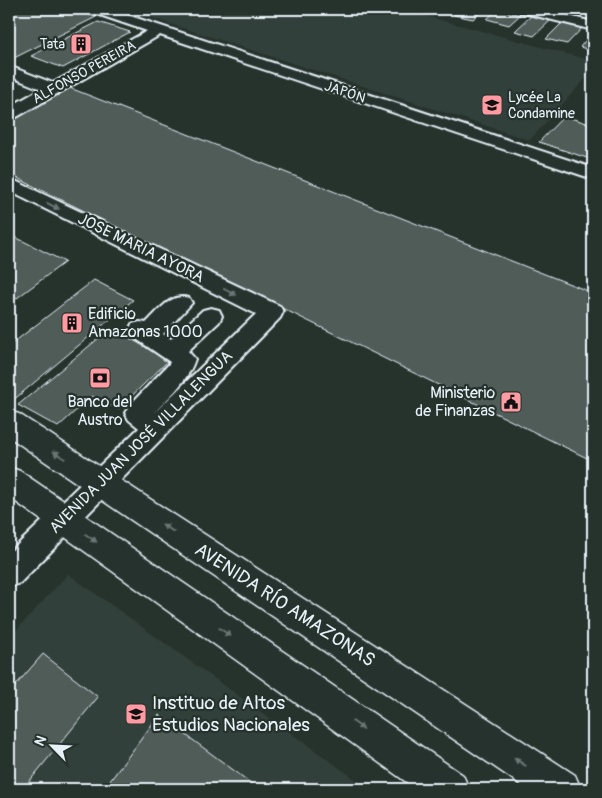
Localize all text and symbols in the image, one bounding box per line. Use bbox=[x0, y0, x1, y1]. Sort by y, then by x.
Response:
building icon: Tata bbox=[69, 32, 93, 56]
place label: Tata bbox=[40, 36, 65, 53]
street label: ALFONSO PEREIRA bbox=[29, 37, 139, 107]
street label: JAPÓN bbox=[322, 76, 368, 107]
place label: Lycée La Condamine bbox=[508, 89, 575, 122]
school or university icon: Lycée La Condamine bbox=[480, 93, 504, 117]
one-way arrow bbox=[46, 202, 60, 210]
street label: JOSE MARIA AYORA bbox=[75, 209, 207, 287]
one-way arrow bbox=[223, 287, 238, 296]
place label: Edificio Amazonas 1000 bbox=[88, 304, 203, 342]
building icon: Edificio Amazonas 1000 bbox=[60, 311, 84, 335]
street label: AVENIDA JUAN JOSÉ VILLALENGUA bbox=[45, 346, 237, 538]
bank icon: Banco del Austro bbox=[88, 366, 112, 390]
place label: Ministerio de Finanzas bbox=[415, 383, 495, 421]
public building icon: Ministerio de Finanzas bbox=[499, 390, 523, 414]
place label: Banco del Austro bbox=[68, 392, 132, 430]
one-way arrow bbox=[53, 451, 66, 460]
one-way arrow bbox=[162, 523, 175, 533]
one-way arrow bbox=[85, 533, 98, 543]
street label: AVENIDA RÍO AMAZONAS bbox=[190, 538, 380, 672]
one-way arrow bbox=[218, 627, 231, 637]
place label: Instituo de Altos Estudios Nacionales bbox=[152, 691, 310, 737]
school or university icon: Instituo de Altos Estudios Nacionales bbox=[124, 702, 148, 726]
north arrow bbox=[28, 720, 78, 770]
one-way arrow bbox=[351, 720, 364, 730]
text: N bbox=[31, 733, 50, 749]
one-way arrow bbox=[514, 757, 527, 767]

